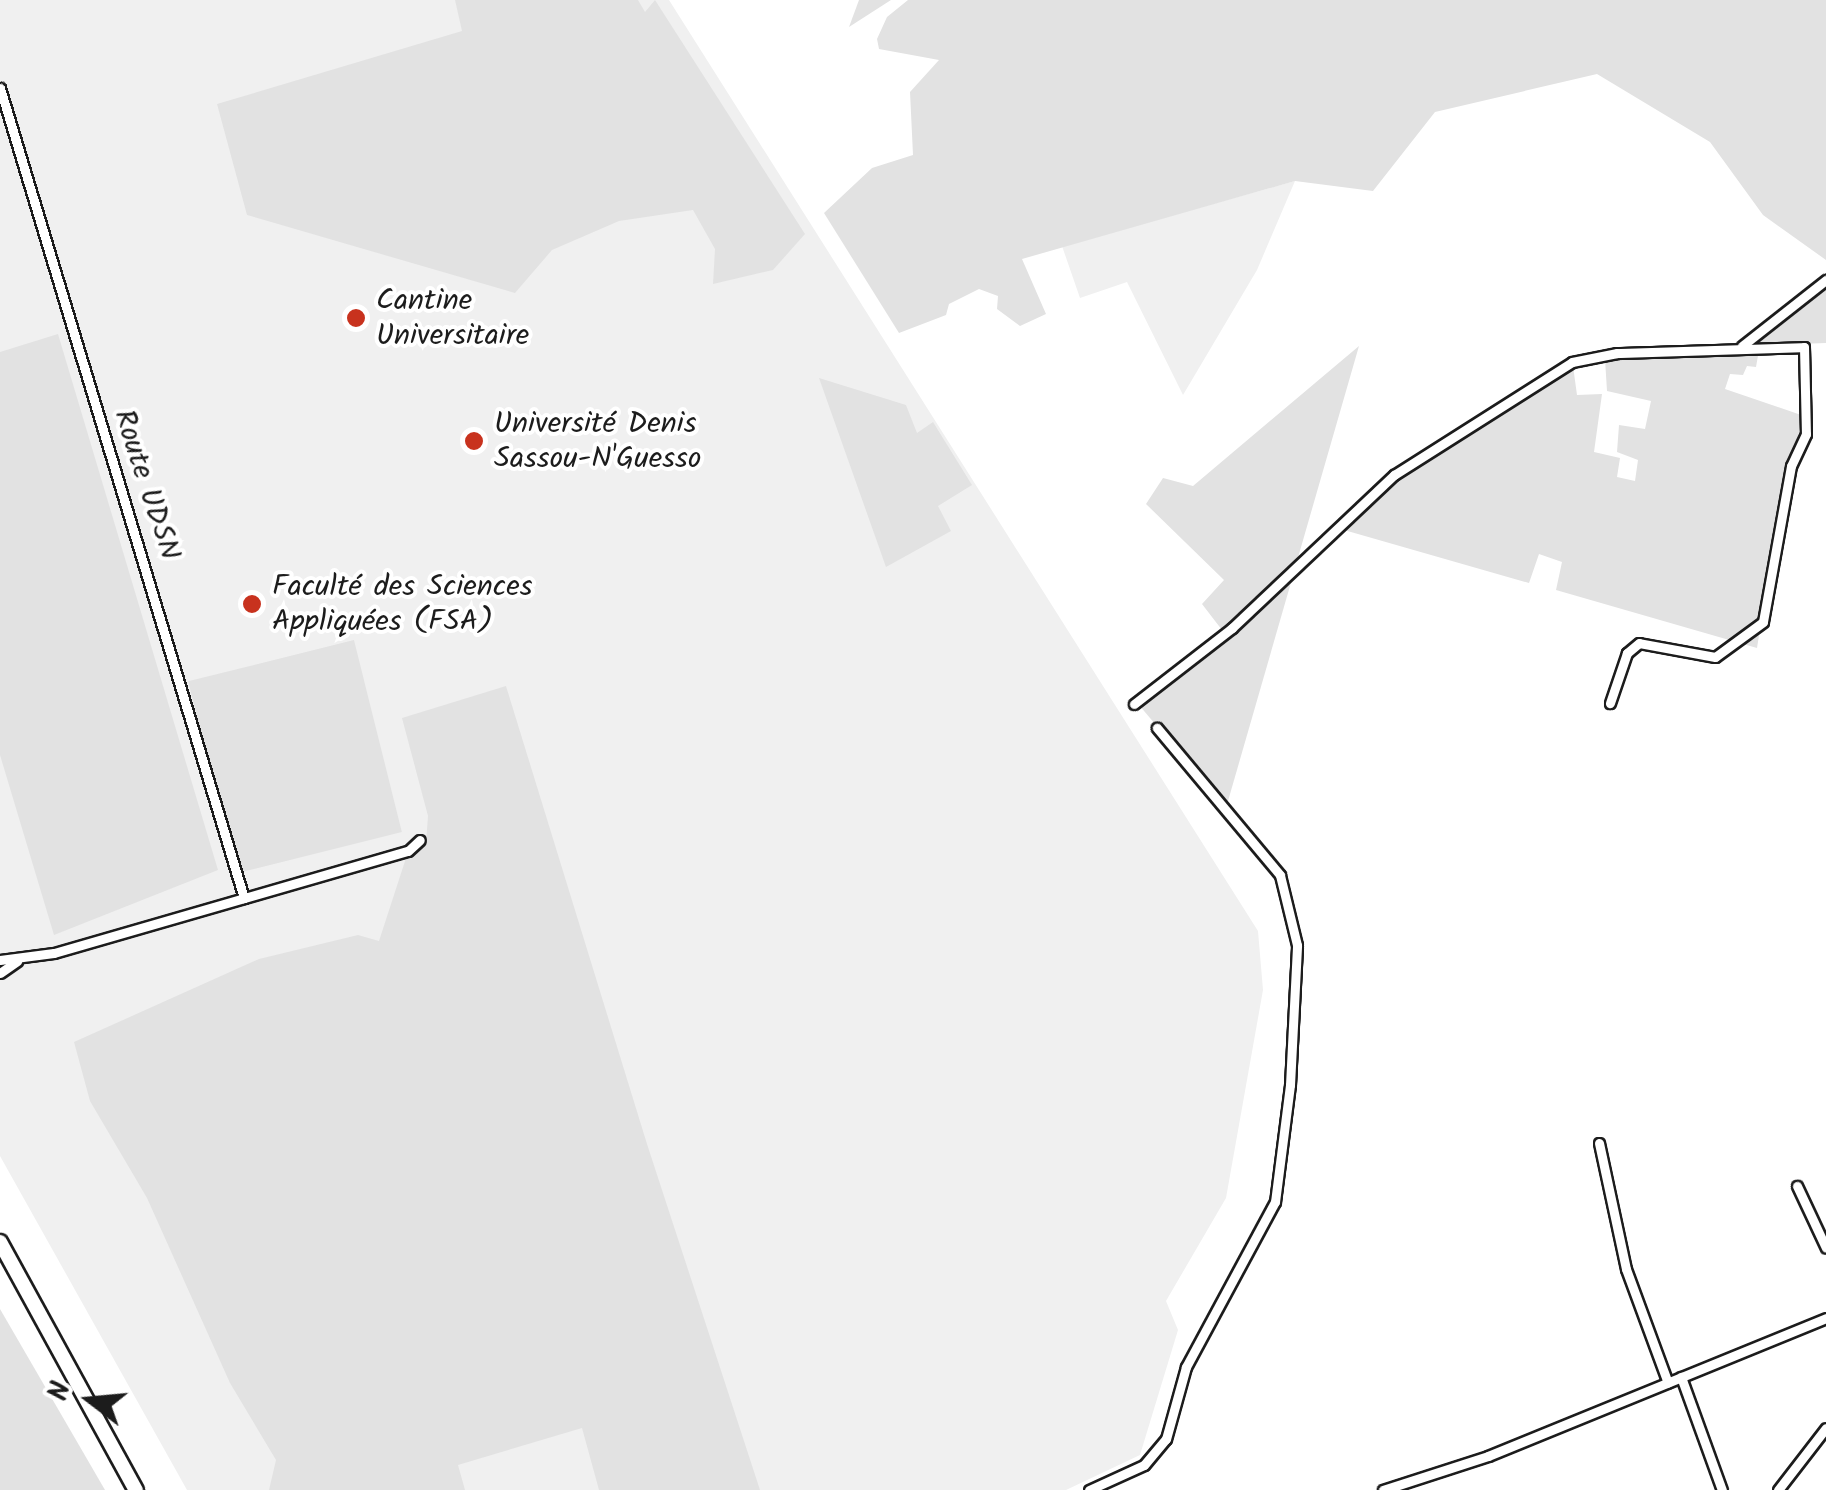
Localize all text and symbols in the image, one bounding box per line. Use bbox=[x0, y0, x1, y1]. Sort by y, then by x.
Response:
place label: Cantine Universitaire bbox=[376, 283, 529, 354]
marker: Cantine Universitaire bbox=[345, 307, 367, 329]
street label: Route UDSN bbox=[105, 405, 187, 565]
place label: Université Denis Sassou-N'Guesso bbox=[494, 406, 701, 476]
marker: Université Denis Sassou-N'Guesso bbox=[463, 430, 485, 452]
place label: Faculté des Sciences Appliquées (FSA) bbox=[272, 569, 532, 640]
marker: Faculté des Sciences Appliquées (FSA) bbox=[241, 593, 263, 615]
north arrow bbox=[40, 1350, 140, 1450]
text: N bbox=[37, 1377, 85, 1406]

